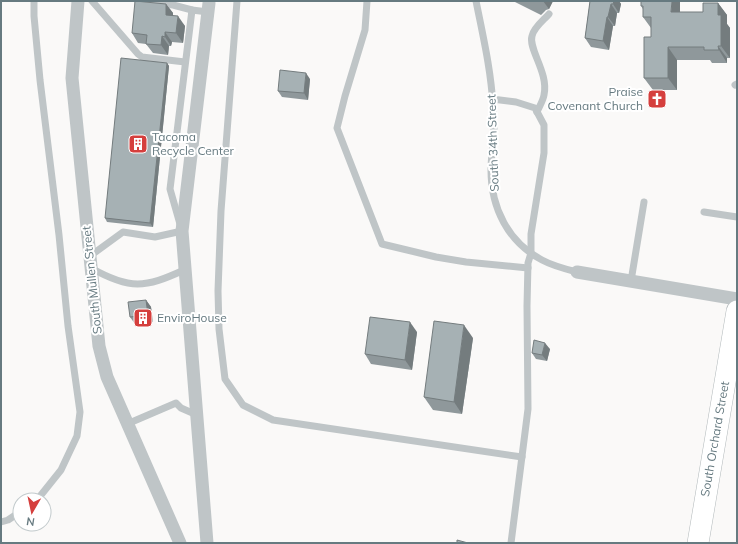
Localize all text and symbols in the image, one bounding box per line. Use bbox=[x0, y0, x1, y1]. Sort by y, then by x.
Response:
place label: Praise Covenant Church bbox=[548, 84, 643, 113]
church icon: Praise Covenant Church bbox=[646, 88, 668, 110]
street label: South 34th Street bbox=[483, 94, 502, 192]
place label: Tacoma Recycle Center bbox=[152, 129, 234, 158]
building icon: Tacoma Recycle Center bbox=[127, 133, 149, 155]
street label: South Mullen Street bbox=[78, 225, 105, 335]
building icon: EnviroHouse bbox=[132, 307, 154, 329]
place label: EnviroHouse bbox=[157, 310, 227, 325]
street label: South Orchard Street bbox=[697, 380, 732, 498]
north arrow bbox=[12, 492, 52, 532]
text: N bbox=[25, 514, 36, 529]

